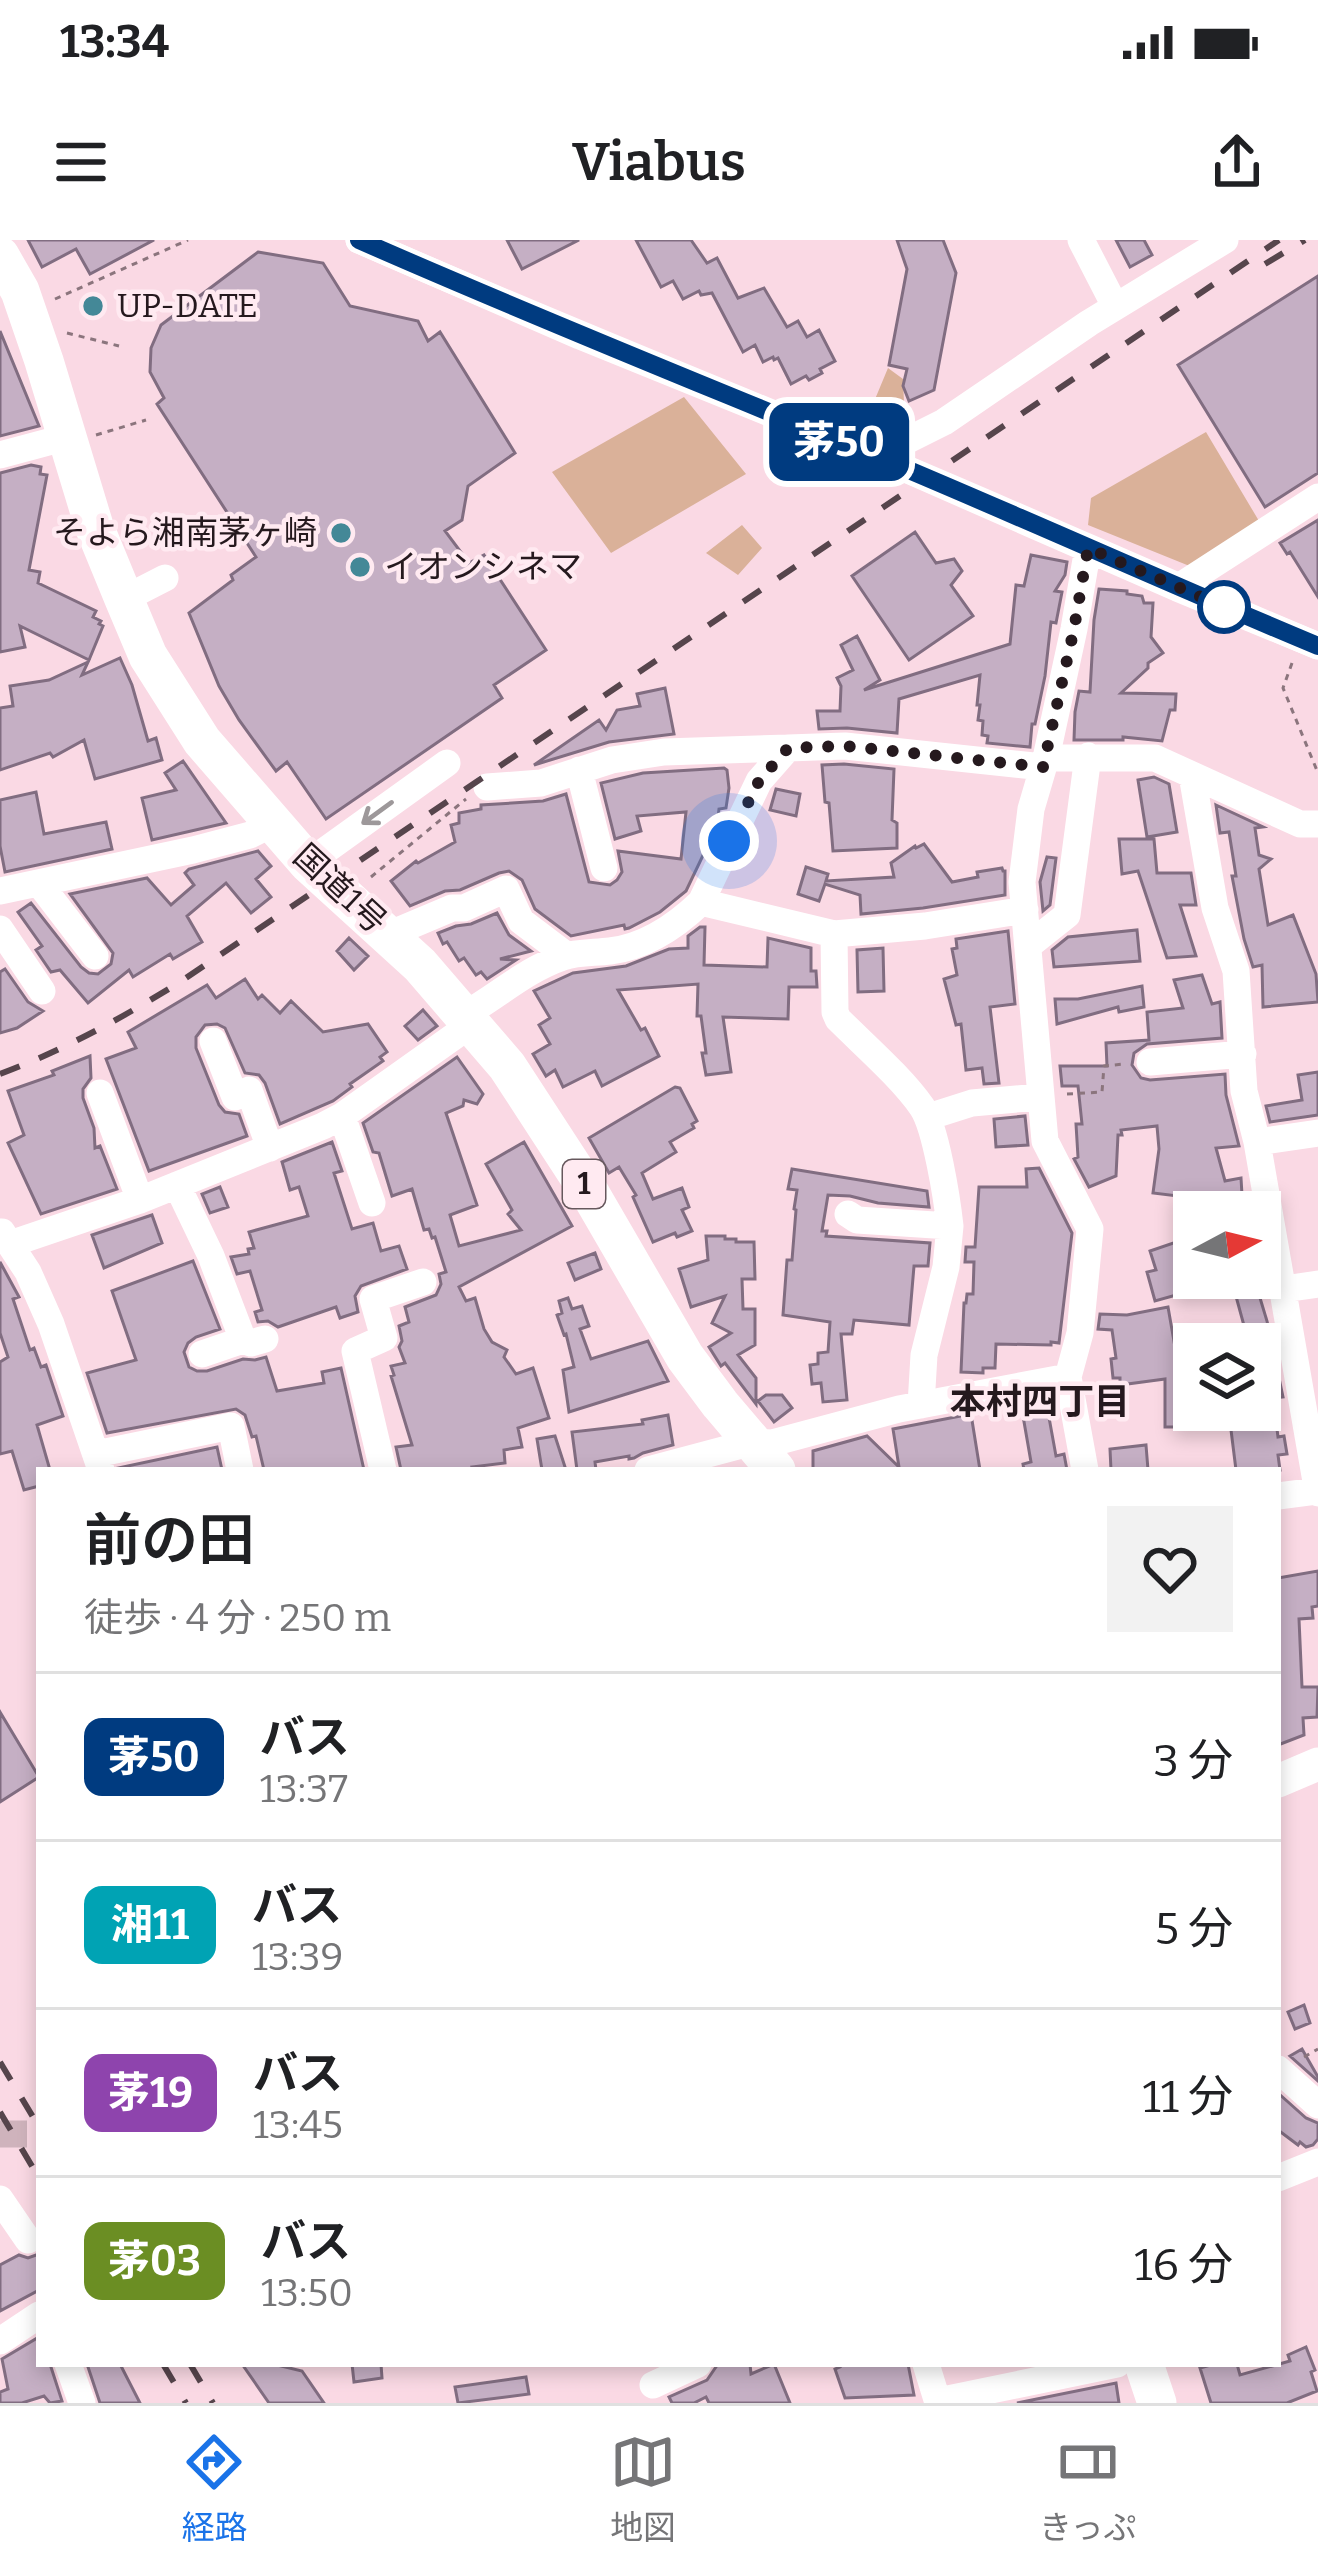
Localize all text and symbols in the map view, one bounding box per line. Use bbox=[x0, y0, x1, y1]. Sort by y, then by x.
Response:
text: 13:34 bbox=[60, 15, 169, 69]
icon: menu bbox=[48, 129, 114, 195]
icon: share bbox=[1204, 129, 1270, 195]
text: Viabus bbox=[572, 130, 746, 194]
place label: UP-DATE bbox=[117, 286, 258, 326]
marker: UP-DATE bbox=[80, 293, 106, 319]
line badge: 茅50 bbox=[770, 403, 908, 481]
text: 茅50 bbox=[793, 417, 885, 467]
place label: そよら湘南茅ヶ崎 bbox=[53, 513, 317, 553]
marker: そよら湘南茅ヶ崎 bbox=[328, 520, 354, 546]
place label: イオンシネマ bbox=[384, 547, 582, 587]
marker: イオンシネマ bbox=[347, 554, 373, 580]
unlabelled marker bbox=[1199, 582, 1249, 632]
one-way arrow bbox=[361, 800, 394, 825]
your location bbox=[699, 811, 759, 871]
street label: 国道1号 bbox=[285, 836, 395, 942]
road number: 1 bbox=[563, 1160, 605, 1208]
north arrow bbox=[1173, 1191, 1281, 1299]
map controls bbox=[1173, 1191, 1281, 1431]
button: layers bbox=[1173, 1323, 1281, 1431]
district label: 本村四丁目 bbox=[950, 1380, 1130, 1424]
button: heart bbox=[1107, 1506, 1233, 1632]
text: 前の田 bbox=[84, 1507, 255, 1575]
text: 徒歩 · 4 分 · 250 m bbox=[84, 1595, 391, 1641]
text: バス bbox=[260, 1711, 350, 1765]
text: 茅50 bbox=[108, 1732, 200, 1782]
text: 3 分 bbox=[1153, 1734, 1233, 1788]
text: 13:37 bbox=[260, 1766, 348, 1812]
text: バス bbox=[252, 1879, 342, 1933]
text: 湘11 bbox=[111, 1900, 189, 1950]
text: 5 分 bbox=[1155, 1902, 1233, 1956]
text: 13:39 bbox=[252, 1934, 343, 1980]
text: バス bbox=[253, 2047, 343, 2101]
text: 茅19 bbox=[108, 2068, 193, 2118]
text: 11 分 bbox=[1142, 2070, 1233, 2124]
text: 13:45 bbox=[253, 2102, 343, 2148]
text: バス bbox=[261, 2215, 351, 2269]
text: 茅03 bbox=[108, 2236, 201, 2286]
text: 16 分 bbox=[1134, 2238, 1233, 2292]
text: 13:50 bbox=[261, 2270, 353, 2316]
tab: 経路 bbox=[181, 2429, 247, 2549]
tab: 地図 bbox=[610, 2429, 676, 2549]
tab: きっぷ bbox=[1039, 2429, 1137, 2549]

